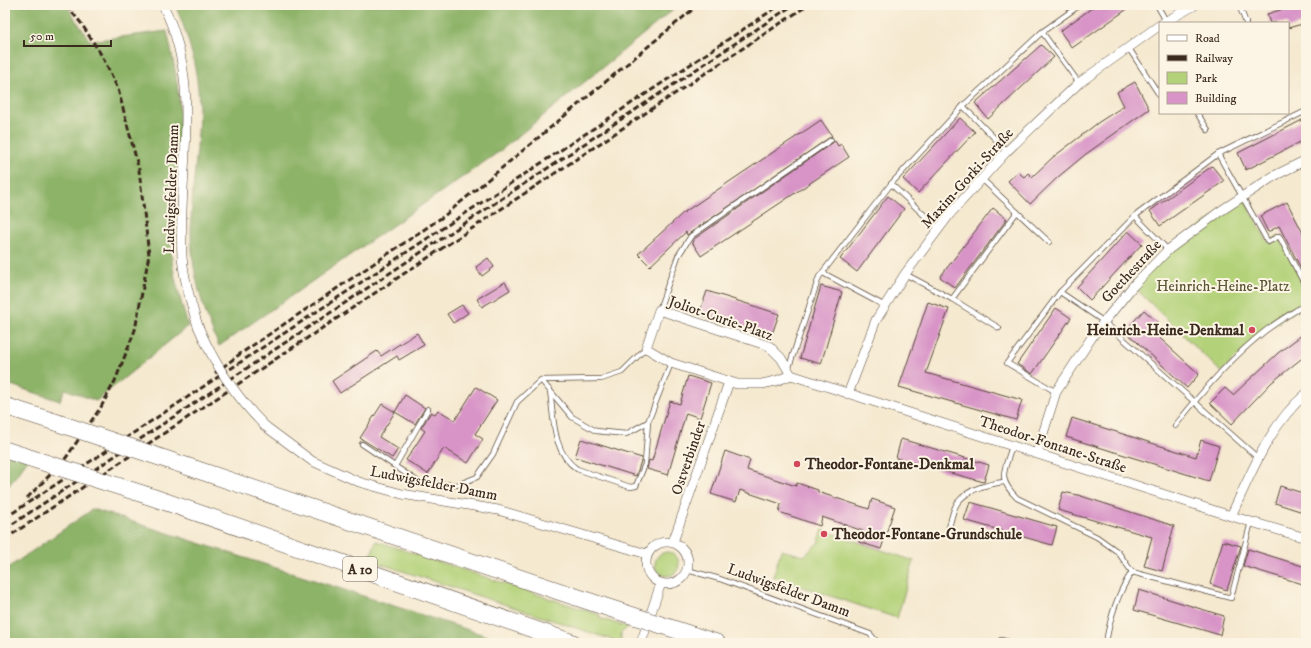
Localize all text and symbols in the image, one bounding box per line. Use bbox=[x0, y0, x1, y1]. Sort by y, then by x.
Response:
scale bar bbox=[24, 22, 111, 48]
legend bbox=[1159, 22, 1289, 114]
text: 50 m bbox=[30, 29, 54, 44]
text: Road bbox=[1195, 31, 1220, 46]
text: Railway bbox=[1195, 51, 1233, 66]
text: Park bbox=[1195, 71, 1217, 86]
text: Building bbox=[1195, 91, 1236, 106]
street label: Ludwigsfelder Damm bbox=[160, 124, 183, 254]
street label: Maxim-Gorki-Straße bbox=[917, 124, 1018, 233]
street label: Goethestraße bbox=[1097, 236, 1166, 307]
park label: Heinrich-Heine-Platz bbox=[1156, 277, 1290, 296]
street label: Joliot-Curie-Platz bbox=[664, 291, 776, 345]
place label: Heinrich-Heine-Denkmal bbox=[1087, 321, 1244, 340]
marker: Heinrich-Heine-Denkmal bbox=[1247, 325, 1257, 335]
street label: Theodor-Fontane-Straße bbox=[977, 412, 1129, 477]
street label: Ostverbinder bbox=[667, 418, 710, 498]
place label: Theodor-Fontane-Denkmal bbox=[804, 455, 974, 474]
marker: Theodor-Fontane-Denkmal bbox=[792, 459, 802, 469]
street label: Ludwigsfelder Damm bbox=[369, 462, 499, 505]
place label: Theodor-Fontane-Grundschule bbox=[831, 525, 1023, 544]
marker: Theodor-Fontane-Grundschule bbox=[819, 529, 829, 539]
road number: A 10 bbox=[343, 557, 377, 581]
street label: Ludwigsfelder Damm bbox=[725, 559, 853, 622]

